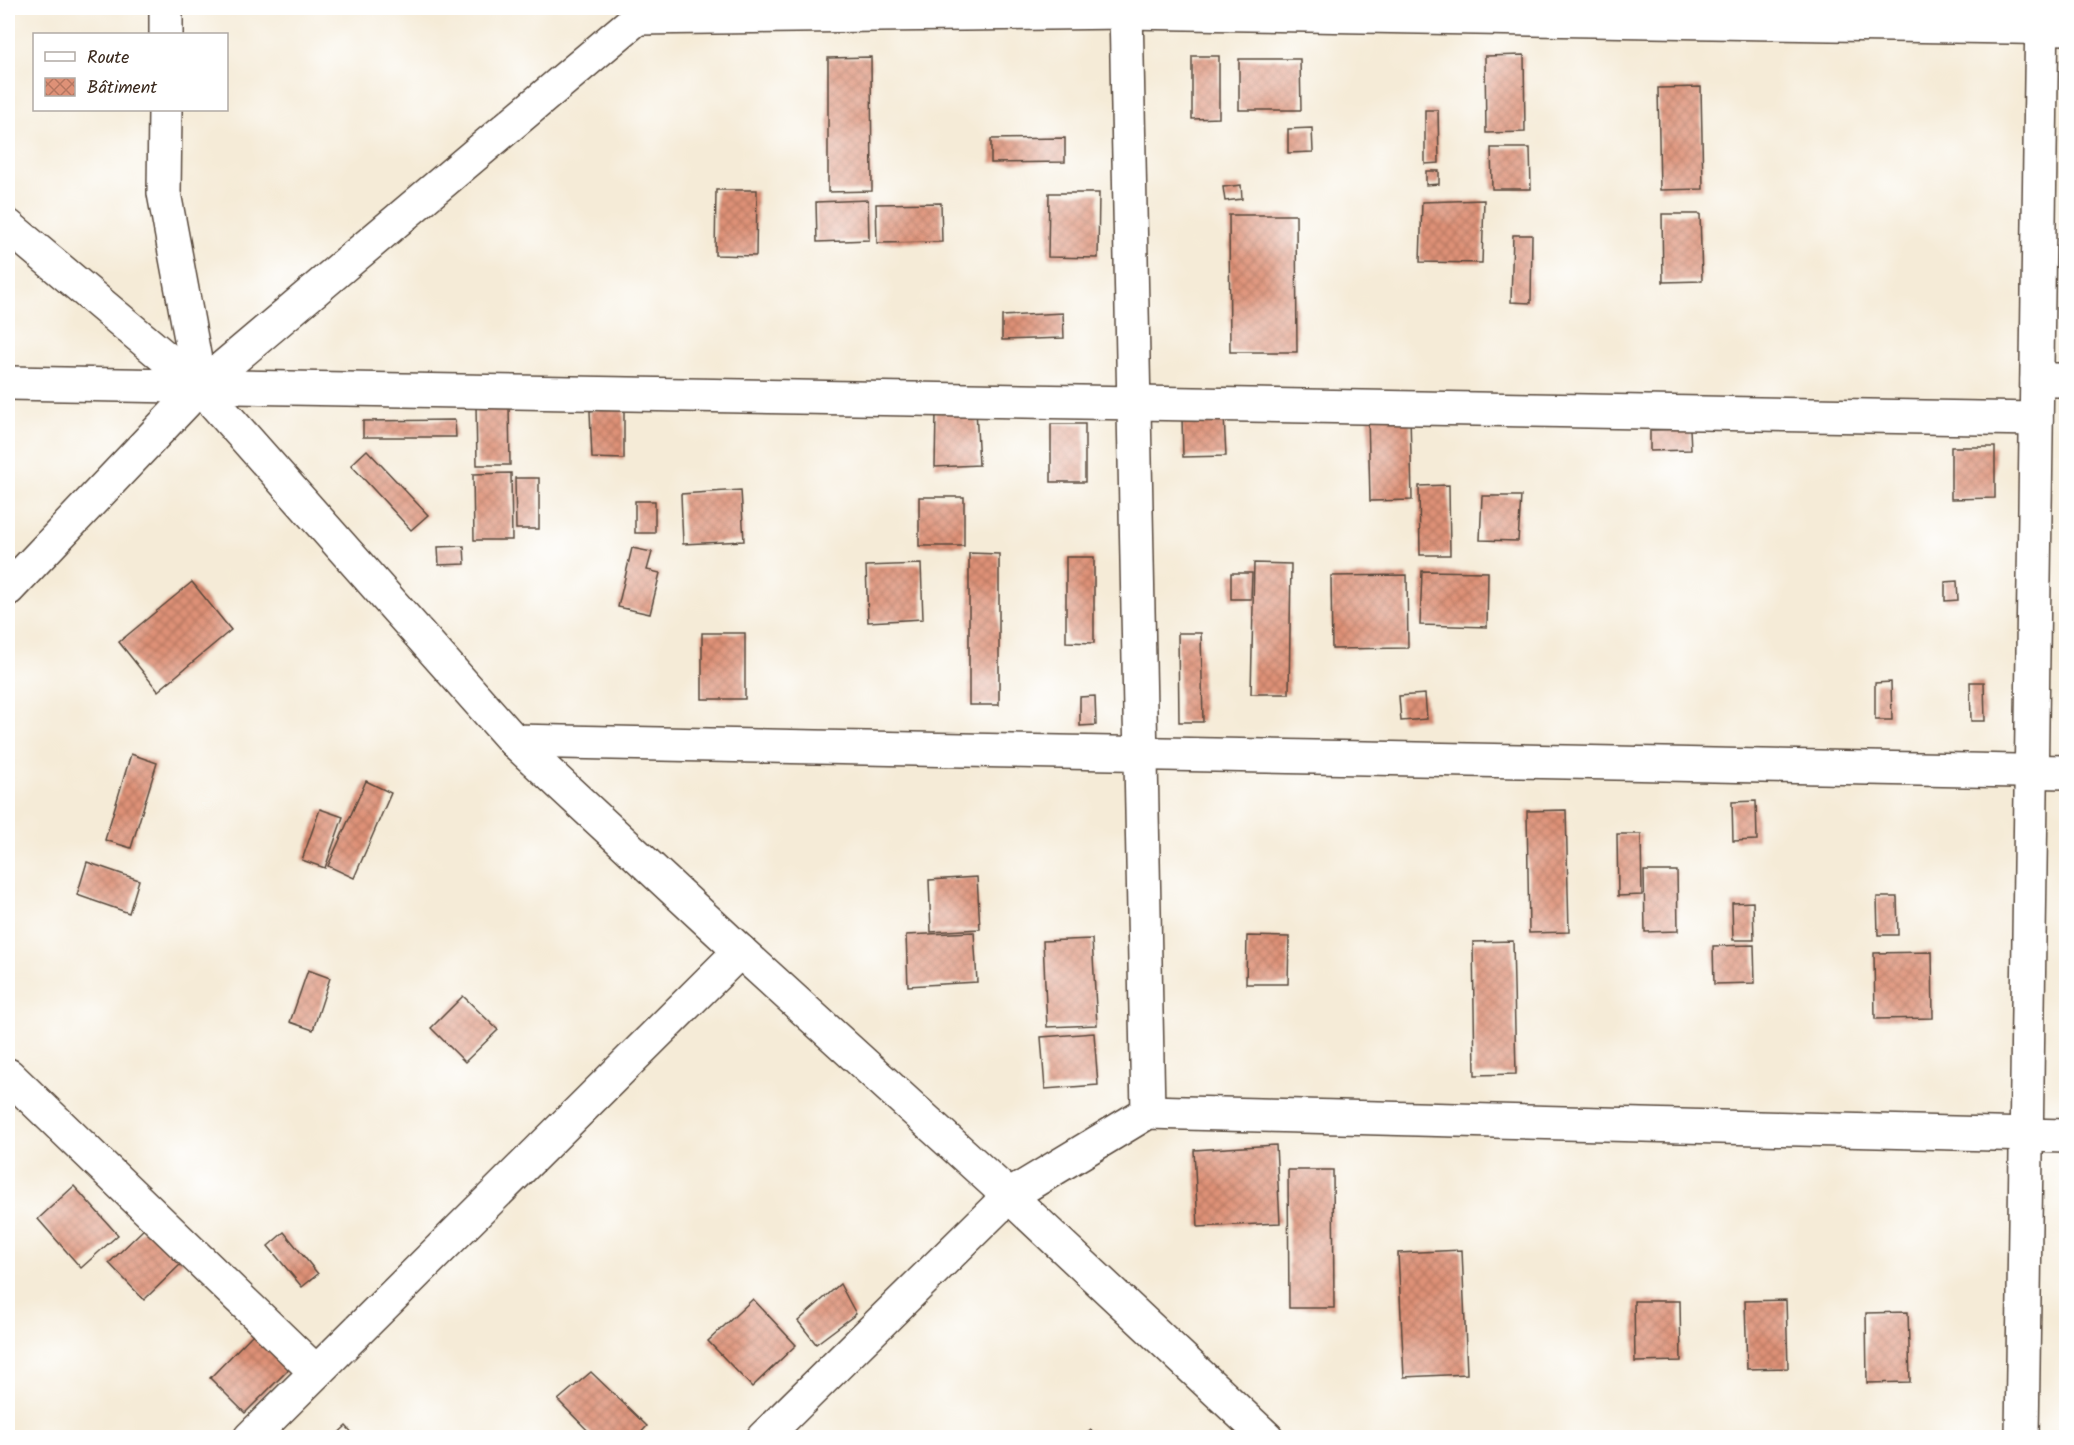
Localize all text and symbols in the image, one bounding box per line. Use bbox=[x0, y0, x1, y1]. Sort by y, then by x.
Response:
legend bbox=[33, 33, 228, 111]
text: Route bbox=[87, 44, 129, 73]
text: Bâtiment bbox=[87, 74, 158, 103]

